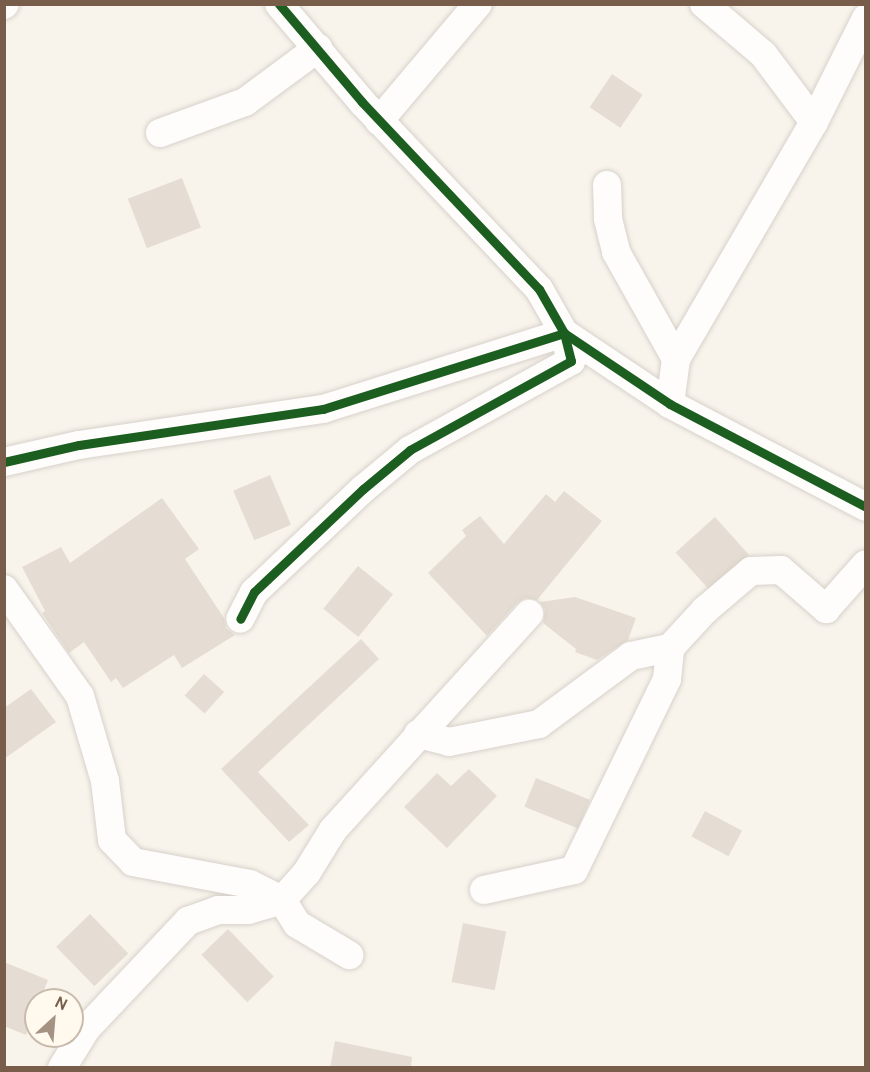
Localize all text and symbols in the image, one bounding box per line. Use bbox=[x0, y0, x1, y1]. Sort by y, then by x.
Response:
north arrow bbox=[24, 988, 84, 1048]
text: N bbox=[52, 992, 70, 1014]

